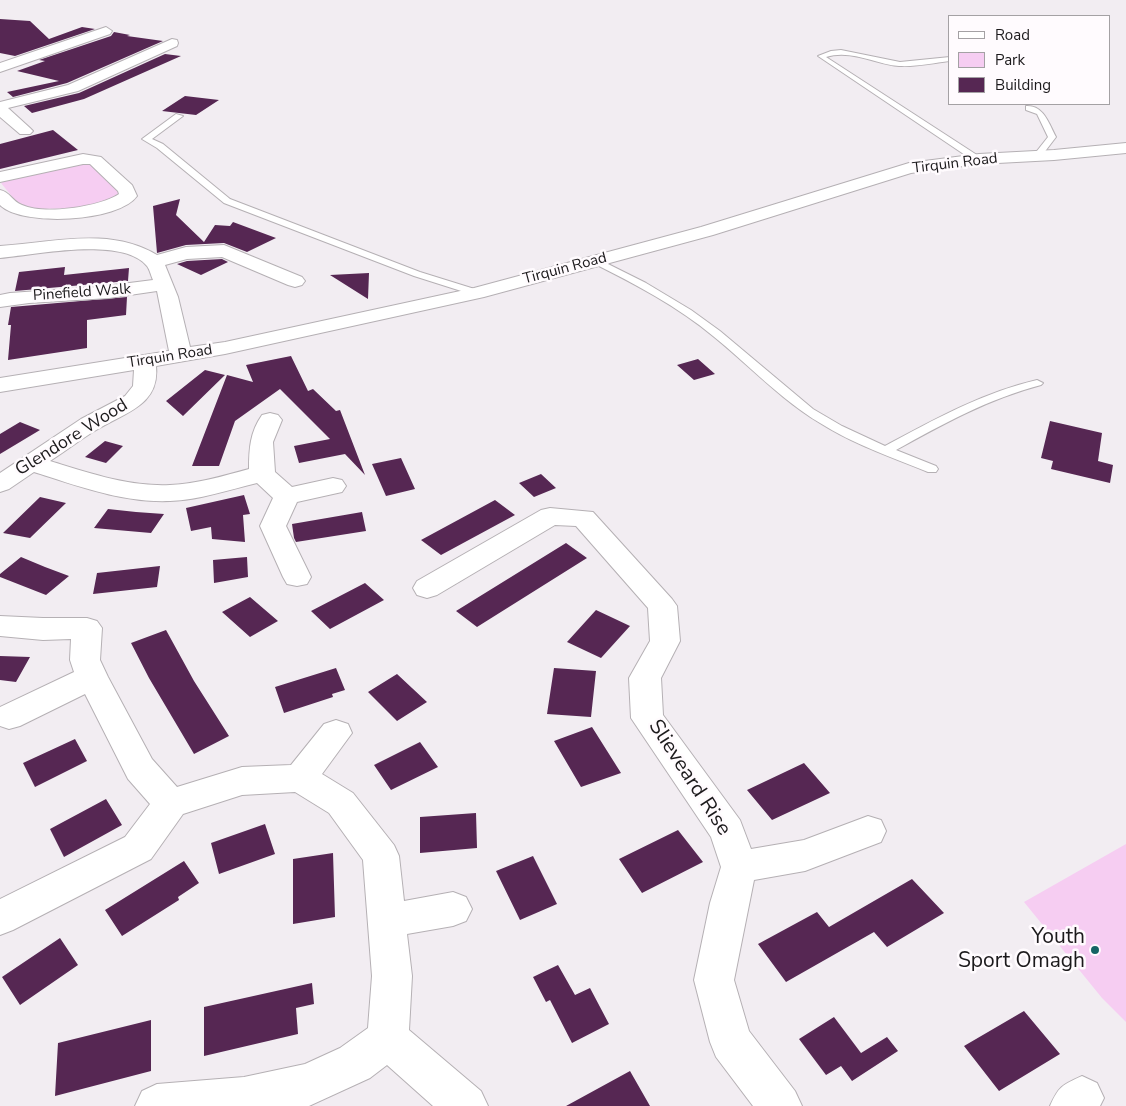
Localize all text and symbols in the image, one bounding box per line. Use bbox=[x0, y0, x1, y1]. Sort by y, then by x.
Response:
legend bbox=[948, 15, 1111, 105]
text: Road bbox=[995, 25, 1030, 45]
text: Park bbox=[995, 50, 1025, 70]
text: Building bbox=[995, 75, 1051, 95]
street label: Tirquin Road bbox=[911, 150, 999, 178]
street label: Tirquin Road bbox=[521, 249, 609, 289]
street label: Pinefield Walk bbox=[32, 281, 132, 305]
street label: Tirquin Road bbox=[126, 341, 214, 373]
street label: Glendore Wood bbox=[12, 395, 132, 481]
street label: Slieveard Rise bbox=[642, 715, 736, 841]
place label: Youth Sport Omagh bbox=[958, 925, 1085, 975]
marker: Youth Sport Omagh bbox=[1089, 944, 1101, 956]

